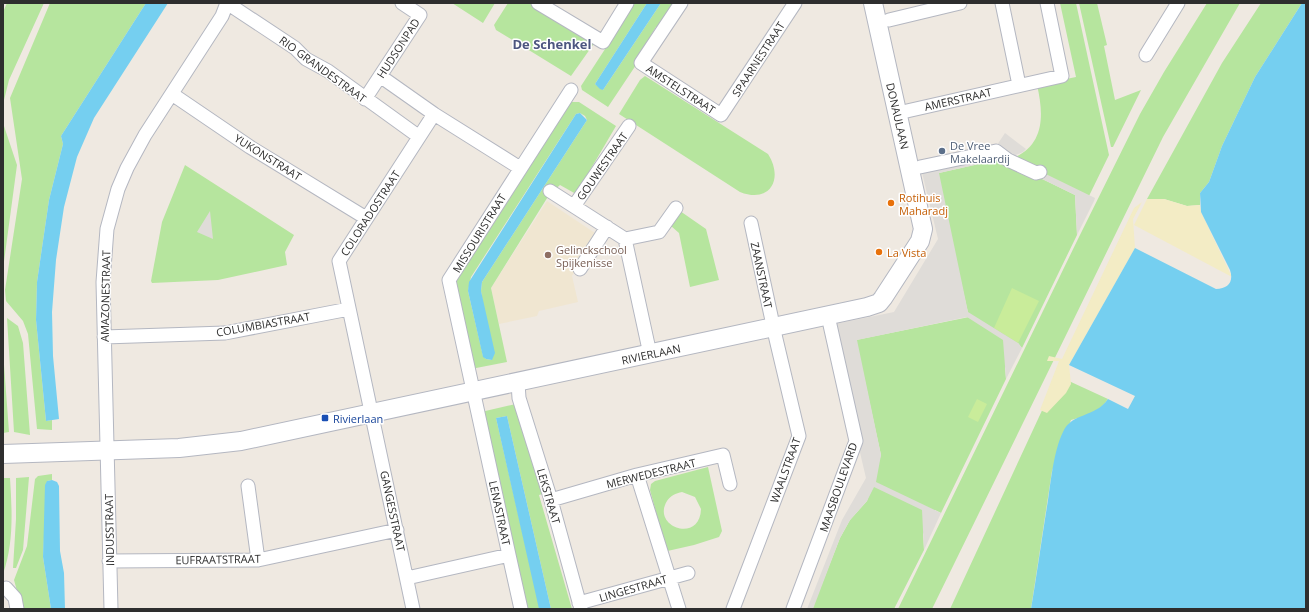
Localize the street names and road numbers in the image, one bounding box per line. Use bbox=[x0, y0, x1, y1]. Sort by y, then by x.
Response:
street label: HUDSONPAD bbox=[373, 15, 423, 81]
street label: SPAARNESTRAAT bbox=[728, 19, 788, 99]
street label: RIO GRANDESTRAAT bbox=[276, 32, 370, 106]
street label: AMSTELSTRAAT bbox=[644, 61, 718, 117]
street label: DONAULAAN bbox=[883, 81, 913, 151]
street label: AMERSTRAAT bbox=[923, 84, 993, 114]
street label: GOUWESTRAAT bbox=[573, 129, 631, 203]
street label: YUKONSTRAAT bbox=[232, 130, 304, 184]
street label: COLORADOSTRAAT bbox=[337, 167, 403, 259]
street label: MISSOURISTRAAT bbox=[449, 191, 509, 275]
street label: ZAANSTRAAT bbox=[748, 241, 776, 309]
street label: AMAZONESTRAAT bbox=[97, 250, 113, 342]
street label: COLUMBIASTRAAT bbox=[215, 308, 311, 340]
street label: RIVIERLAAN bbox=[620, 340, 682, 368]
street label: WAALSTRAAT bbox=[766, 435, 804, 505]
street label: MAASBOULEVARD bbox=[816, 440, 860, 534]
street label: MERWEDESTRAAT bbox=[605, 455, 697, 491]
street label: LEKSTRAAT bbox=[534, 466, 564, 526]
street label: GANGESSTRAAT bbox=[377, 469, 409, 553]
street label: LENASTRAAT bbox=[486, 479, 514, 547]
street label: INDUSSTRAAT bbox=[101, 494, 117, 566]
street label: EUFRAATSTRAAT bbox=[175, 551, 261, 567]
street label: LINGESTRAAT bbox=[597, 571, 669, 605]

